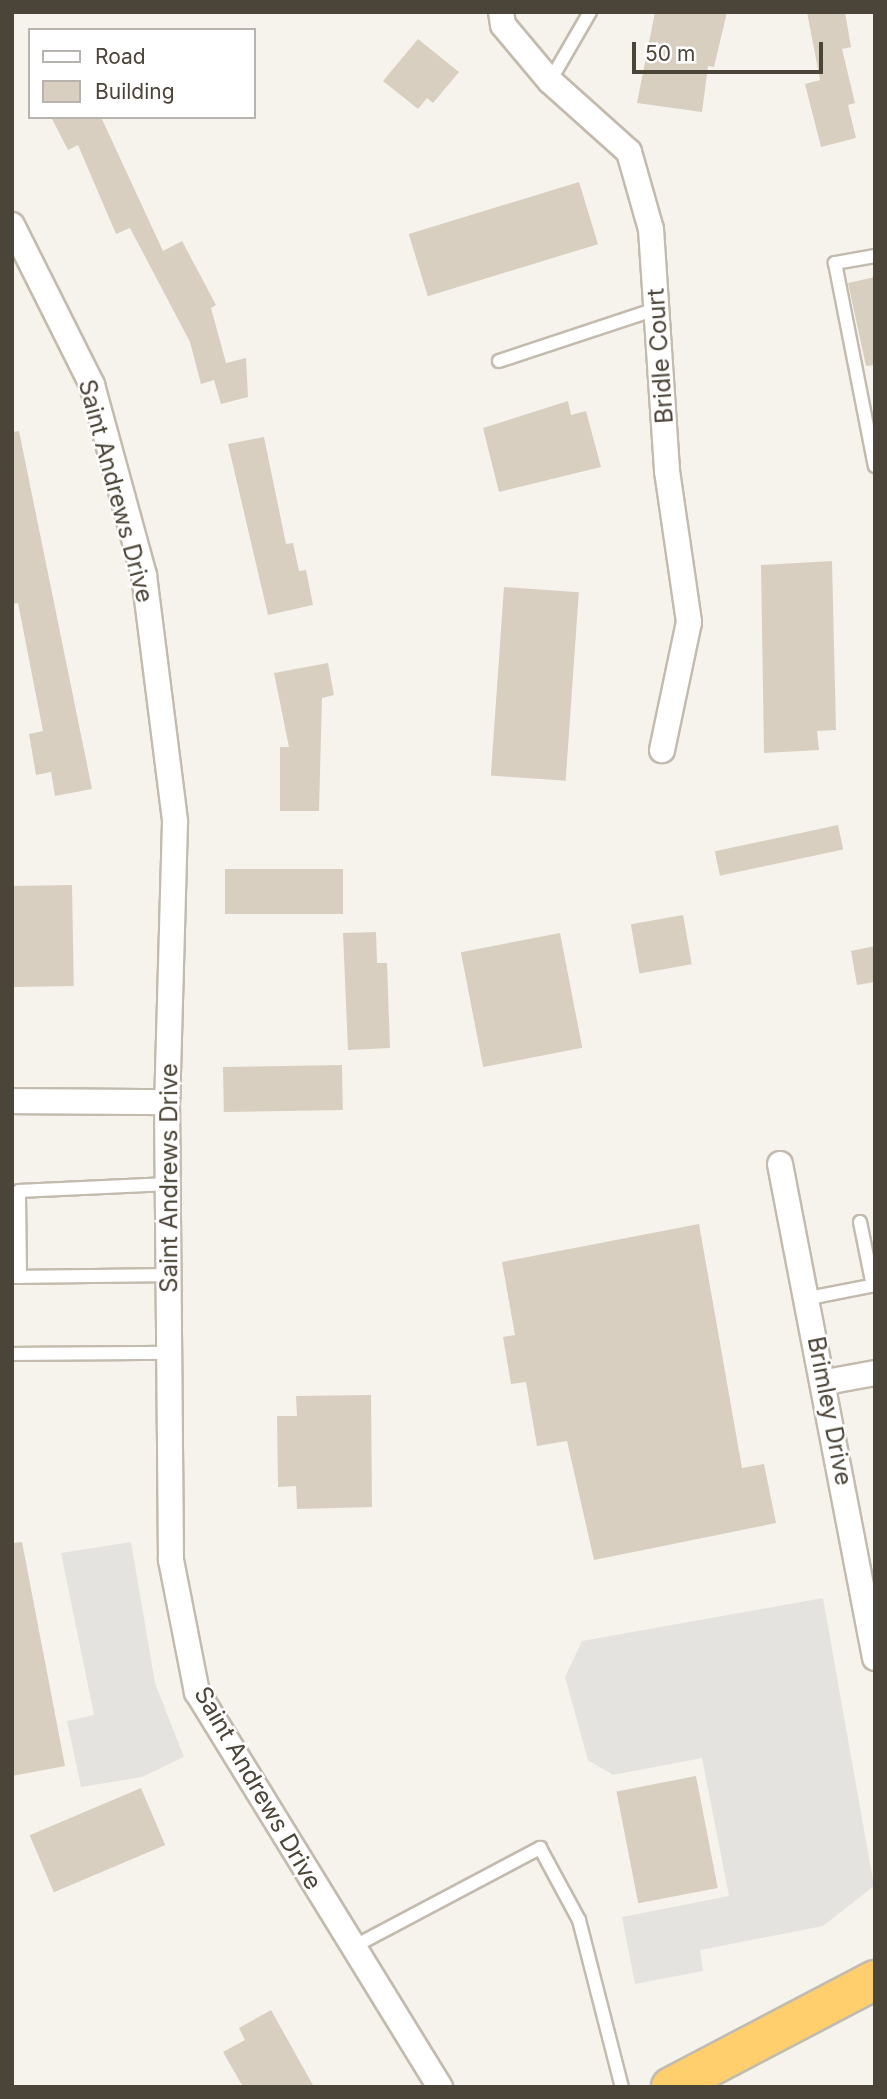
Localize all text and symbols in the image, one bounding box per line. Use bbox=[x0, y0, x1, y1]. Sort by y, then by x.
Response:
legend bbox=[28, 28, 256, 119]
scale bar bbox=[635, 28, 826, 72]
text: 50 m bbox=[645, 41, 695, 66]
text: Road bbox=[95, 44, 146, 69]
text: Building bbox=[95, 79, 175, 104]
street label: Bridle Court bbox=[641, 287, 679, 425]
street label: Saint Andrews Drive bbox=[72, 376, 160, 606]
street label: Saint Andrews Drive bbox=[155, 1063, 183, 1293]
street label: Brimley Drive bbox=[801, 1334, 859, 1488]
street label: Saint Andrews Drive bbox=[188, 1681, 328, 1895]

